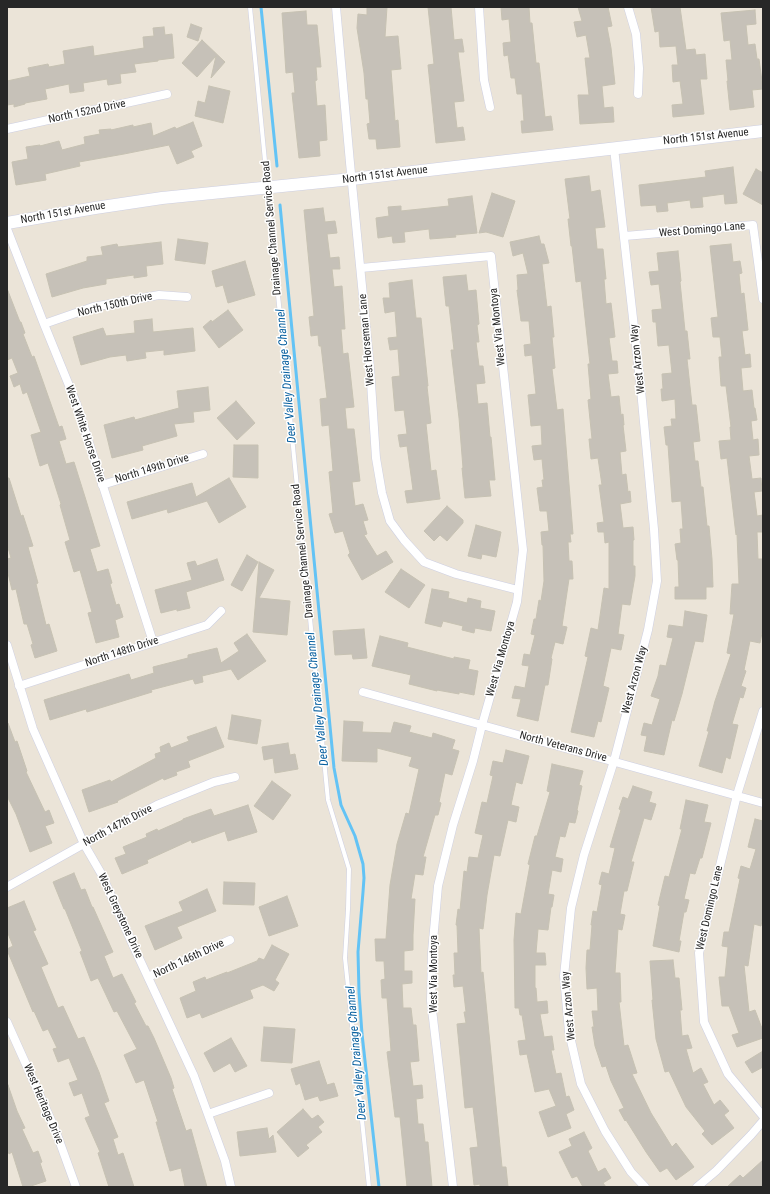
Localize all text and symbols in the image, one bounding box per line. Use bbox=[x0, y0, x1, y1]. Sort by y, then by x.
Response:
street label: North 152nd Drive bbox=[47, 97, 127, 127]
street label: North 151st Avenue bbox=[663, 126, 749, 148]
street label: Drainage Channel Service Road bbox=[260, 160, 284, 296]
street label: North 151st Avenue bbox=[342, 163, 428, 187]
street label: North 151st Avenue bbox=[20, 199, 106, 227]
street label: West Domingo Lane bbox=[658, 220, 746, 240]
street label: West Via Montoya bbox=[487, 287, 509, 367]
street label: North 150th Drive bbox=[76, 290, 154, 320]
street label: West Horseman Lane bbox=[356, 293, 378, 387]
water label: Deer Valley Drainage Channel bbox=[274, 308, 300, 444]
street label: West Arzon Way bbox=[628, 324, 648, 394]
street label: West White Horse Drive bbox=[62, 384, 108, 484]
street label: North 149th Drive bbox=[114, 452, 190, 486]
street label: Drainage Channel Service Road bbox=[289, 483, 317, 619]
street label: West Via Montoya bbox=[484, 620, 518, 698]
water label: Deer Valley Drainage Channel bbox=[304, 631, 332, 767]
street label: North 148th Drive bbox=[84, 634, 160, 670]
street label: West Arzon Way bbox=[620, 645, 650, 715]
street label: North Veterans Drive bbox=[518, 729, 608, 765]
street label: North 147th Drive bbox=[81, 802, 155, 850]
street label: West Domingo Lane bbox=[694, 864, 726, 952]
street label: West Greystone Drive bbox=[95, 871, 145, 961]
street label: West Via Montoya bbox=[427, 935, 441, 1013]
street label: North 146th Drive bbox=[152, 937, 226, 981]
street label: West Arzon Way bbox=[559, 971, 579, 1041]
water label: Deer Valley Drainage Channel bbox=[344, 985, 370, 1121]
street label: West Heritage Drive bbox=[20, 1062, 66, 1146]

